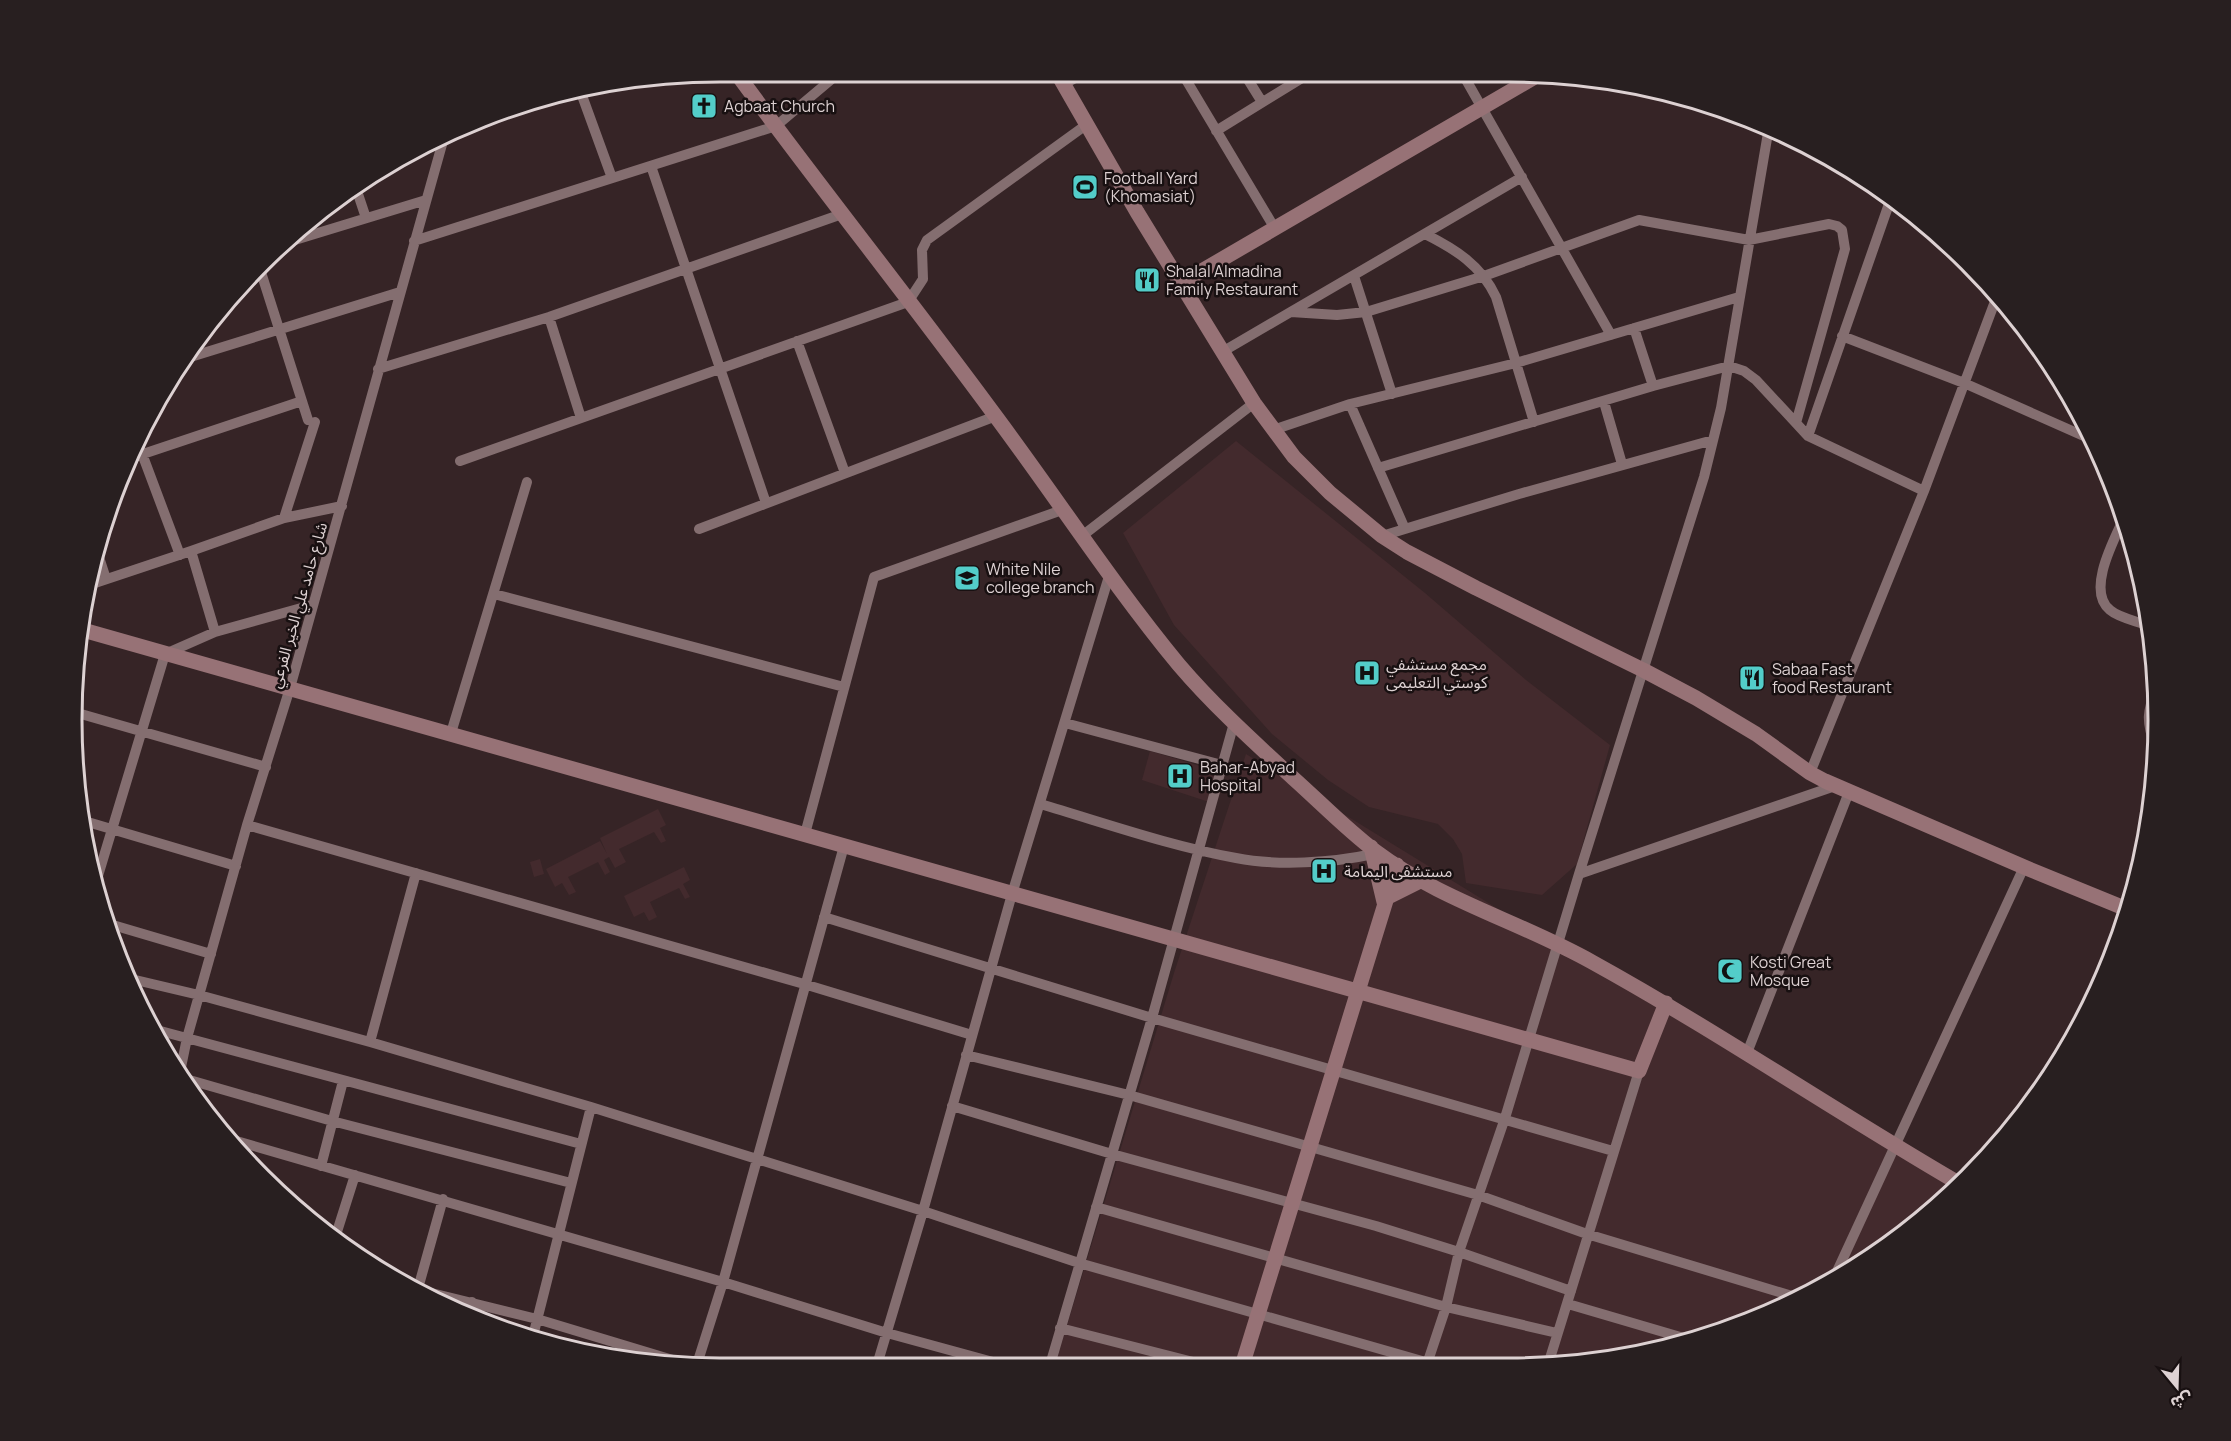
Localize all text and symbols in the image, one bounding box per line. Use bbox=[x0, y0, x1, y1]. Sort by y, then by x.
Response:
church icon: Agbaat Church bbox=[689, 91, 719, 121]
place label: Agbaat Church bbox=[724, 95, 835, 117]
place label: Football Yard (Khomasiat) bbox=[1104, 167, 1198, 207]
sports icon: Football Yard (Khomasiat) bbox=[1070, 172, 1100, 202]
place label: Shalal Almadina Family Restaurant bbox=[1166, 260, 1298, 300]
restaurant icon: Shalal Almadina Family Restaurant bbox=[1132, 265, 1162, 295]
street label: شارع حامد علي الخير الفرعي bbox=[264, 519, 334, 691]
place label: White Nile college branch bbox=[986, 558, 1095, 598]
school or university icon: White Nile college branch bbox=[952, 563, 982, 593]
place label: مجمع مستشفي كوستي التعليمى bbox=[1386, 653, 1488, 695]
hospital icon: مجمع مستشفي كوستي التعليمى bbox=[1352, 658, 1382, 688]
place label: Sabaa Fast food Restaurant bbox=[1772, 658, 1892, 698]
restaurant icon: Sabaa Fast food Restaurant bbox=[1737, 663, 1767, 693]
place label: Bahar-Abyad Hospital bbox=[1200, 756, 1295, 796]
hospital icon: Bahar-Abyad Hospital bbox=[1165, 761, 1195, 791]
hospital icon: مستشفى اليمامة bbox=[1309, 856, 1339, 886]
place label: مستشفى اليمامة bbox=[1344, 860, 1452, 882]
place label: Kosti Great Mosque bbox=[1750, 951, 1831, 991]
mosque icon: Kosti Great Mosque bbox=[1715, 956, 1745, 986]
north arrow bbox=[2147, 1357, 2207, 1417]
text: ش bbox=[2168, 1387, 2196, 1415]

